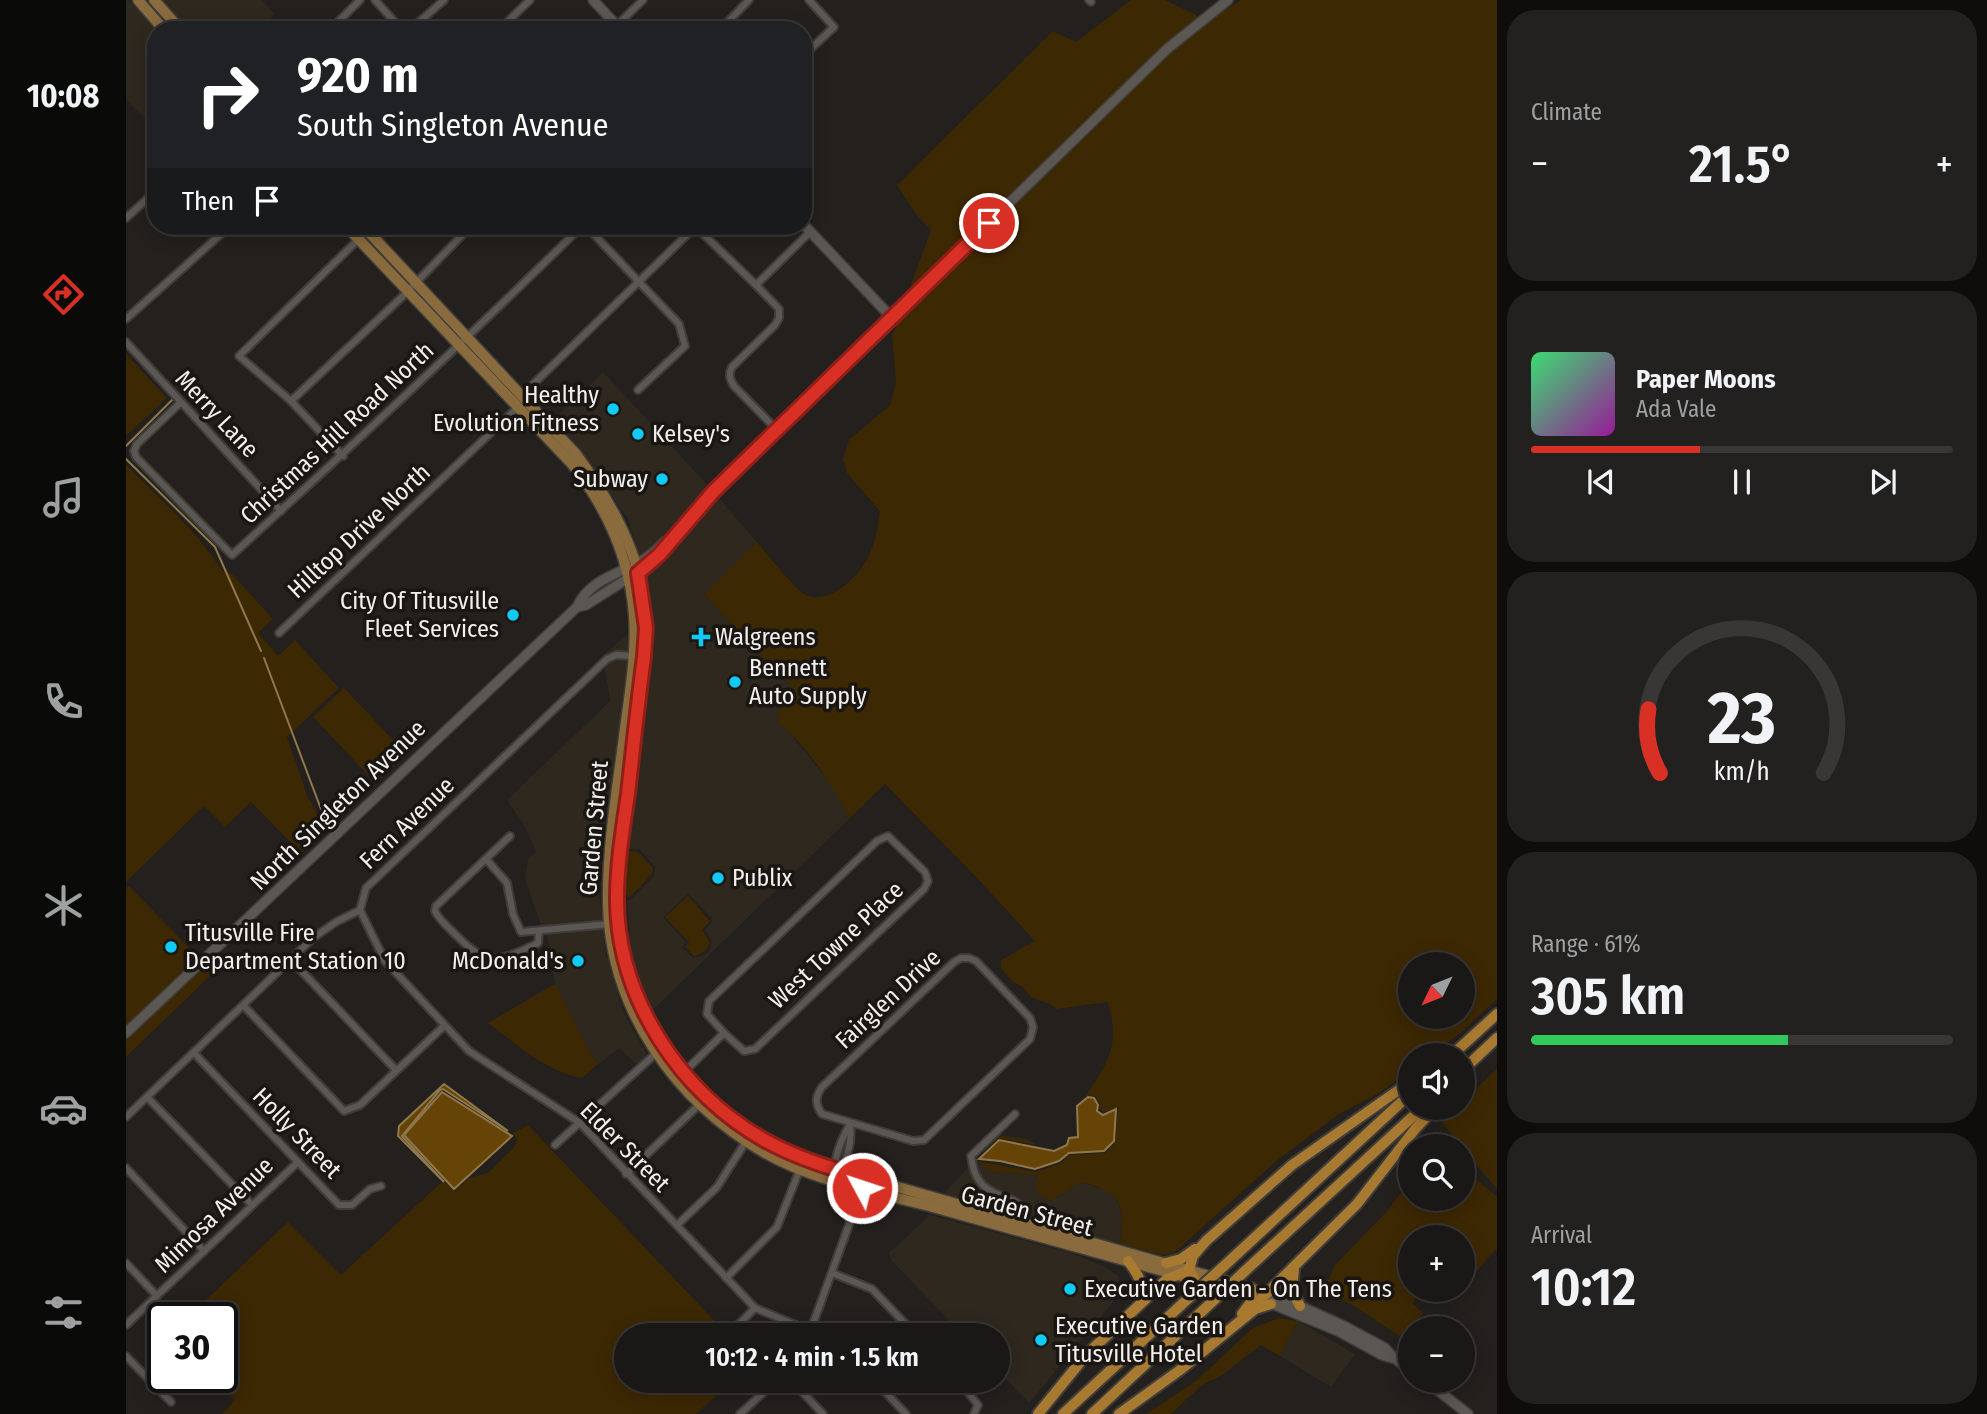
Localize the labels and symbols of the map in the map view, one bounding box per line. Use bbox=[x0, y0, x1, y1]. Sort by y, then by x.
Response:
pin bbox=[959, 193, 1019, 253]
street label: Christmas Hill Road North bbox=[235, 336, 439, 530]
street label: Merry Lane bbox=[170, 365, 264, 463]
place label: Healthy Evolution Fitness bbox=[433, 381, 599, 437]
marker: Healthy Evolution Fitness bbox=[605, 401, 621, 417]
place label: Kelsey's bbox=[652, 420, 730, 448]
marker: Kelsey's bbox=[630, 426, 646, 442]
street label: Hilltop Drive North bbox=[282, 458, 436, 604]
place label: Subway bbox=[573, 465, 648, 493]
marker: Subway bbox=[654, 471, 670, 487]
place label: City Of Titusville Fleet Services bbox=[340, 587, 499, 643]
marker: City Of Titusville Fleet Services bbox=[505, 607, 521, 623]
place label: Walgreens bbox=[715, 623, 816, 651]
marker: Walgreens bbox=[693, 629, 709, 645]
place label: Bennett Auto Supply bbox=[749, 654, 867, 710]
marker: Bennett Auto Supply bbox=[727, 674, 743, 690]
street label: North Singleton Avenue bbox=[245, 714, 431, 896]
street label: Garden Street bbox=[574, 759, 614, 897]
street label: Fern Avenue bbox=[354, 771, 460, 875]
place label: Publix bbox=[732, 864, 793, 892]
marker: Publix bbox=[710, 870, 726, 886]
street label: West Towne Place bbox=[763, 876, 909, 1014]
place label: Titusville Fire Department Station 10 bbox=[185, 919, 406, 975]
marker: Titusville Fire Department Station 10 bbox=[163, 939, 179, 955]
street label: Fairglen Drive bbox=[830, 943, 946, 1055]
place label: McDonald's bbox=[452, 947, 564, 975]
north arrow bbox=[1398, 952, 1475, 1029]
marker: McDonald's bbox=[570, 953, 586, 969]
street label: Holly Street bbox=[247, 1082, 347, 1184]
street label: Elder Street bbox=[574, 1096, 676, 1198]
position arrow bbox=[825, 1151, 899, 1225]
street label: Mimosa Avenue bbox=[149, 1152, 279, 1278]
street label: Garden Street bbox=[958, 1180, 1096, 1242]
place label: Executive Garden - On The Tens bbox=[1084, 1275, 1392, 1303]
marker: Executive Garden - On The Tens bbox=[1062, 1281, 1078, 1297]
speed limit sign: 30 bbox=[147, 1302, 238, 1393]
place label: Executive Garden Titusville Hotel bbox=[1055, 1312, 1224, 1368]
marker: Executive Garden Titusville Hotel bbox=[1033, 1332, 1049, 1348]

